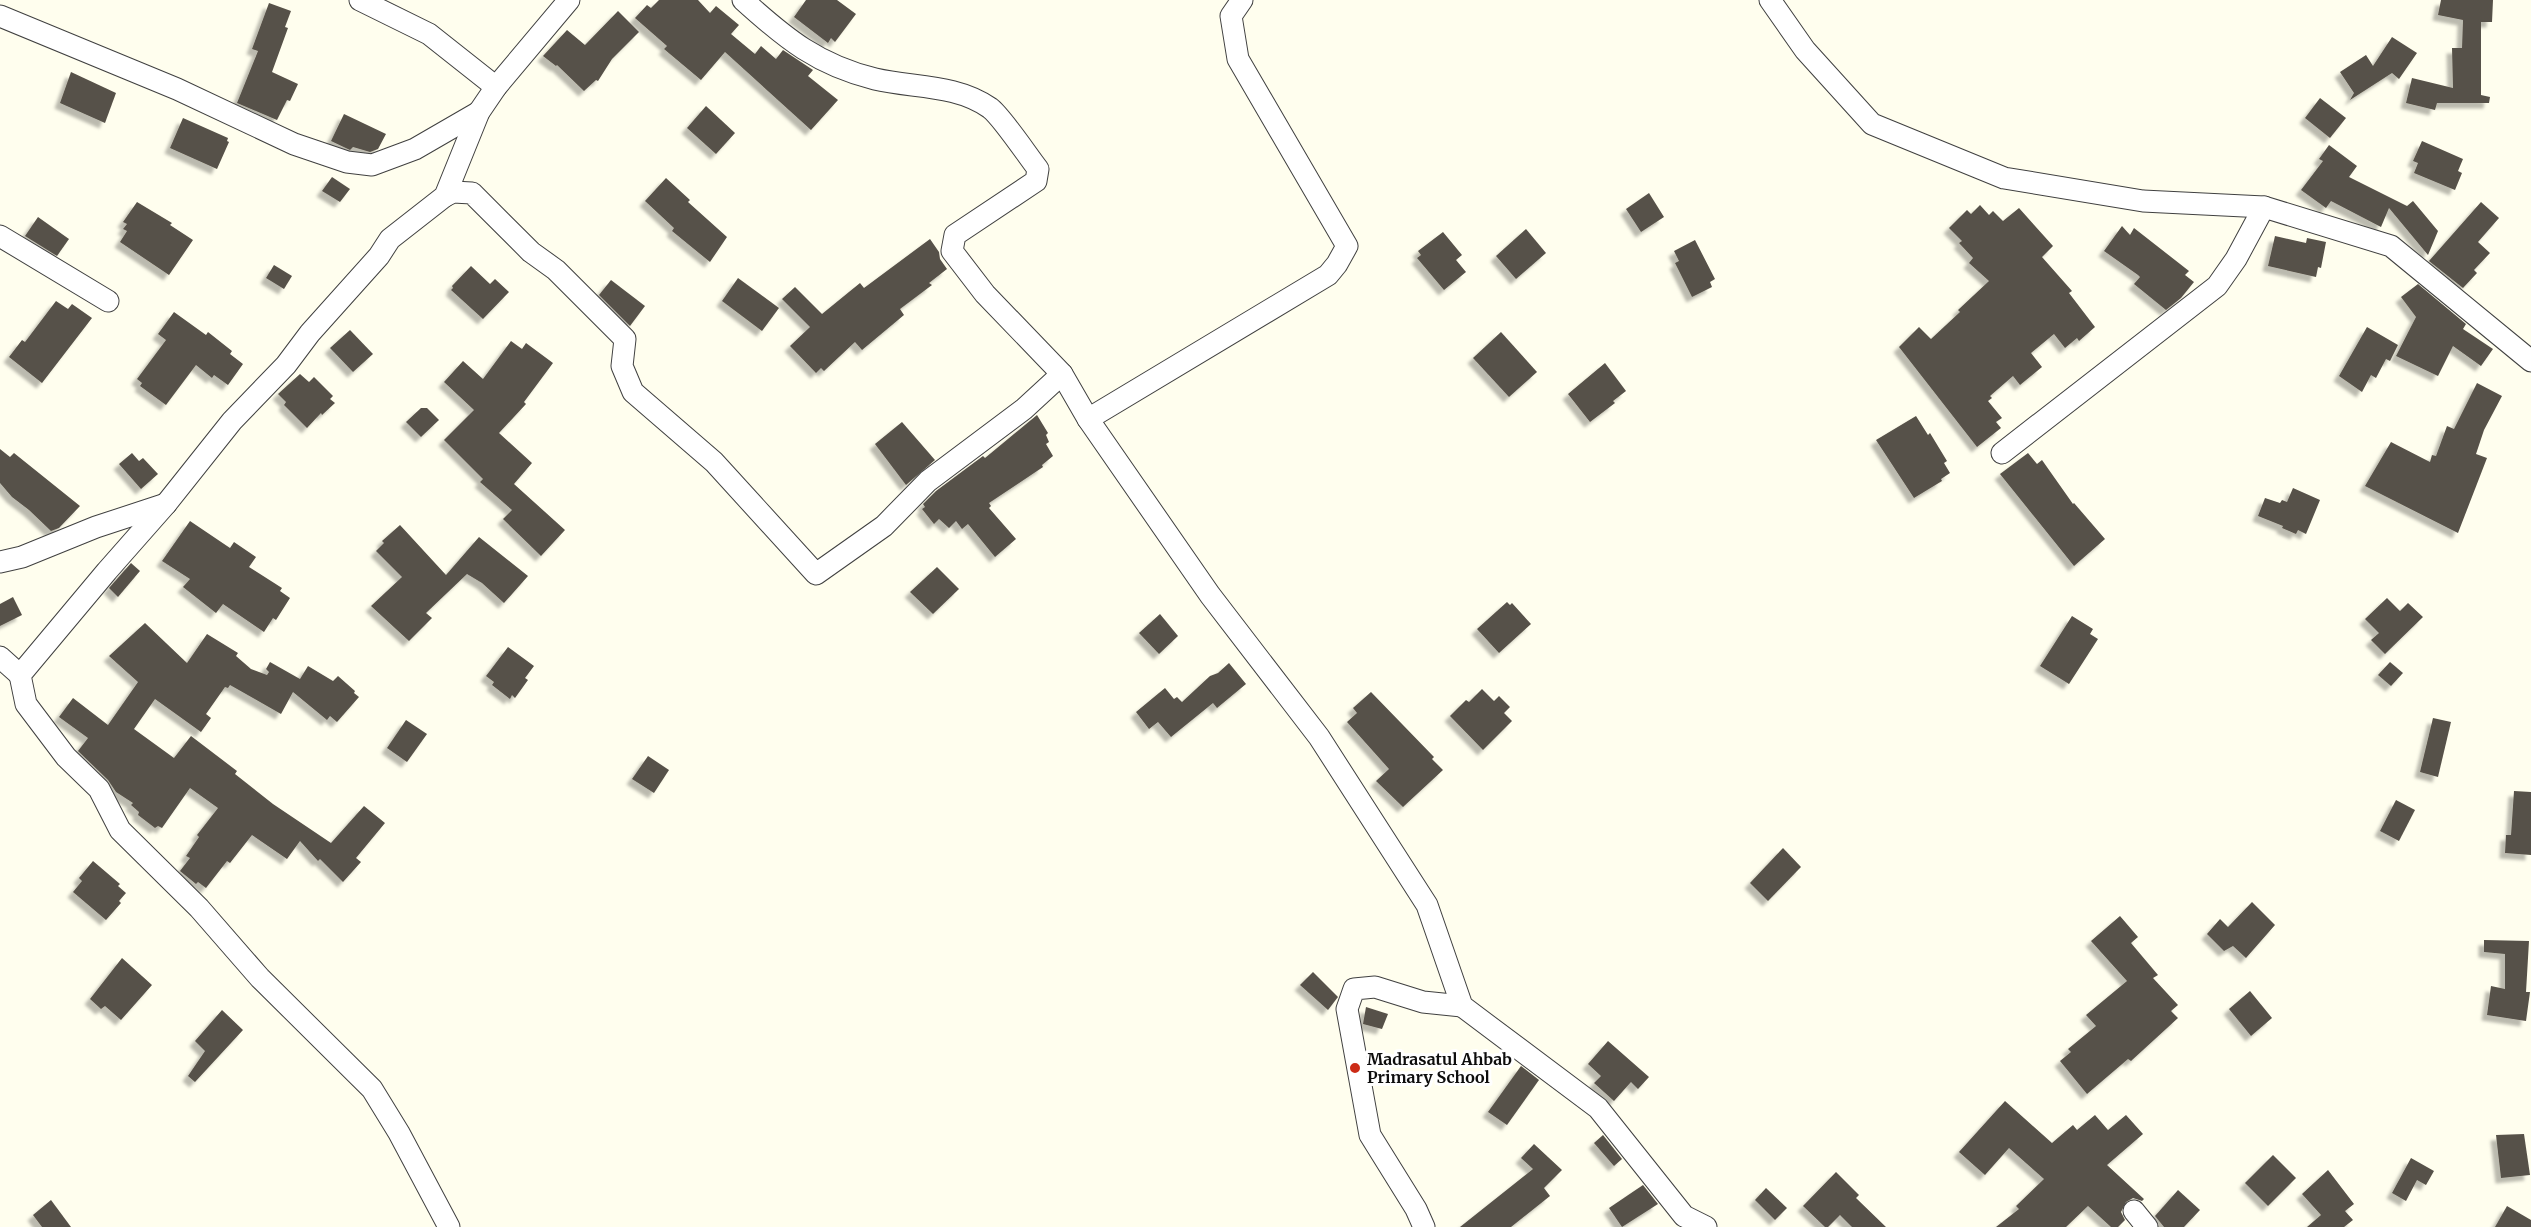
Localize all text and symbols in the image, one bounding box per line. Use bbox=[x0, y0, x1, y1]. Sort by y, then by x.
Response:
place label: Madrasatul Ahbab Primary School bbox=[1367, 1049, 1512, 1087]
marker: Madrasatul Ahbab Primary School bbox=[1348, 1061, 1362, 1075]

